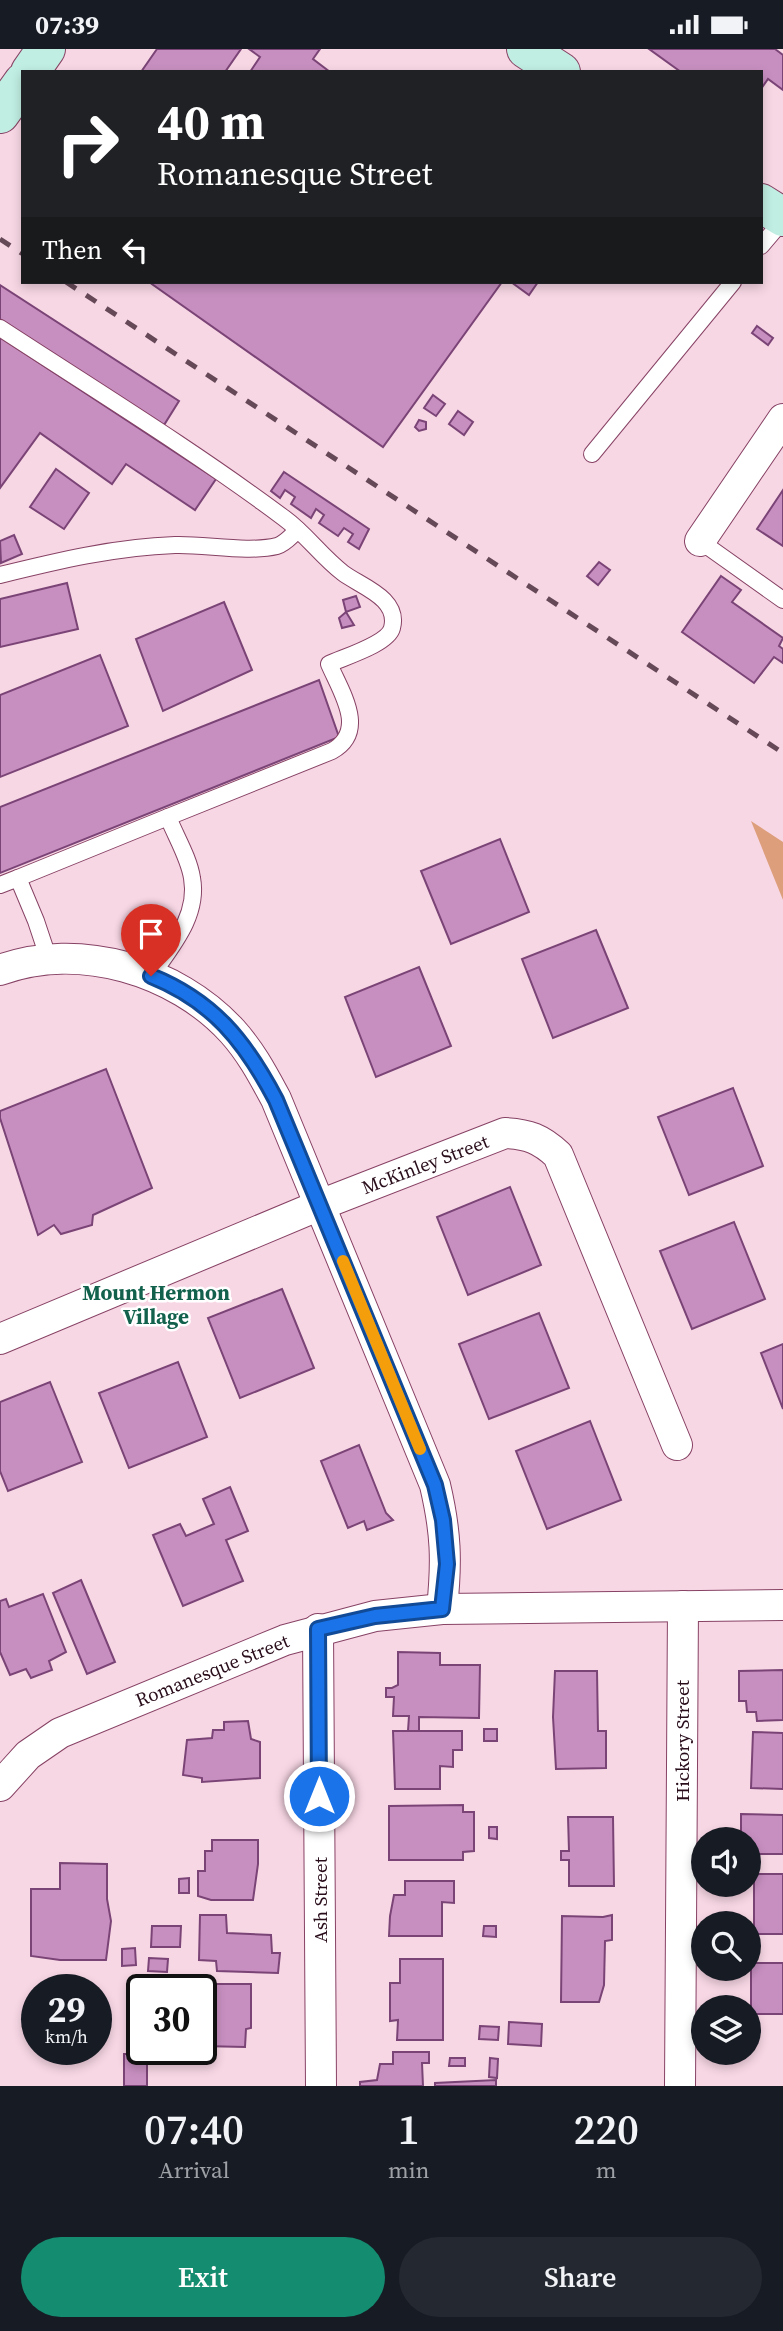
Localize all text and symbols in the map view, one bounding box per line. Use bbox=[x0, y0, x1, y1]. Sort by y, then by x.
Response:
text: 07:39 bbox=[35, 7, 99, 43]
text: 40 m bbox=[157, 88, 265, 155]
icon: right bbox=[42, 98, 133, 189]
text: Romanesque Street bbox=[157, 152, 432, 196]
icon: left bbox=[116, 231, 154, 269]
text: Then bbox=[42, 232, 102, 268]
pin bbox=[121, 904, 181, 976]
icon: arrive bbox=[132, 915, 170, 953]
street label: McKinley Street bbox=[358, 1128, 493, 1200]
district label: Mount Hermon Village bbox=[82, 1278, 230, 1331]
street label: Romanesque Street bbox=[131, 1627, 293, 1713]
street label: Hickory Street bbox=[669, 1679, 695, 1802]
position arrow bbox=[282, 1759, 356, 1833]
map controls bbox=[691, 1827, 761, 2065]
button: sound bbox=[691, 1827, 761, 1897]
street label: Ash Street bbox=[307, 1856, 333, 1943]
button: search bbox=[691, 1911, 761, 1981]
speed limit sign: 30 bbox=[126, 1974, 217, 2065]
text: 29 bbox=[48, 1986, 85, 2034]
button: layers bbox=[691, 1995, 761, 2065]
text: km/h bbox=[45, 2024, 88, 2049]
text: 07:40 bbox=[144, 2100, 244, 2158]
text: 1 bbox=[398, 2100, 420, 2158]
text: 220 bbox=[573, 2100, 639, 2158]
text: Arrival bbox=[158, 2154, 230, 2186]
text: min bbox=[388, 2154, 429, 2186]
text: m bbox=[596, 2154, 617, 2186]
button: Exit bbox=[21, 2237, 385, 2317]
button: Share bbox=[399, 2237, 762, 2317]

